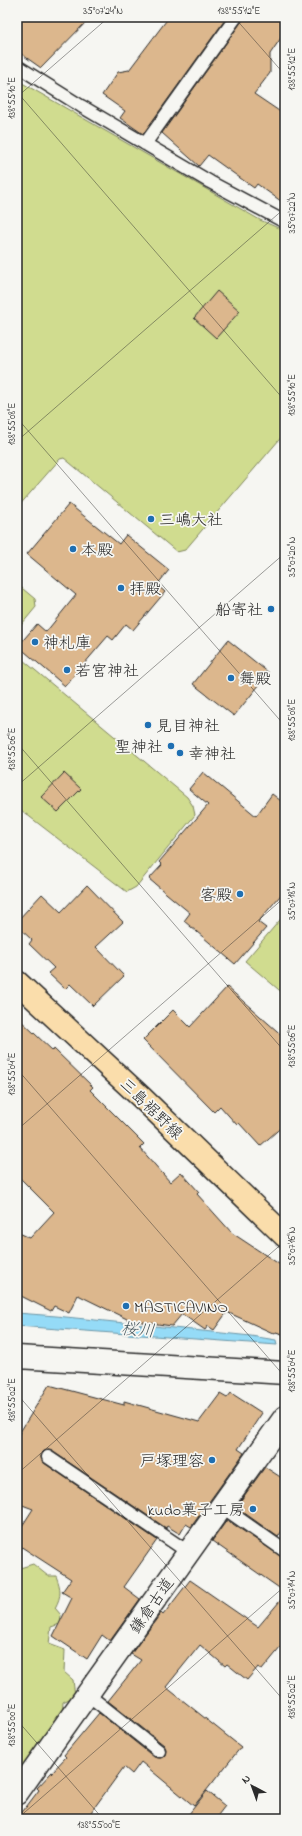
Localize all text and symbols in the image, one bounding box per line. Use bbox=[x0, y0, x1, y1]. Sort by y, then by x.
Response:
text: 35°07'24"N bbox=[83, 4, 123, 19]
text: 138°55'12"E bbox=[218, 4, 260, 19]
text: 138°55'12"E bbox=[285, 48, 300, 90]
text: 138°55'10"E bbox=[5, 77, 20, 119]
text: 35°07'22"N bbox=[285, 192, 300, 234]
text: 138°55'10"E bbox=[285, 374, 300, 416]
text: 138°55'08"E bbox=[5, 403, 20, 445]
place label: 三嶋大社 bbox=[159, 509, 223, 533]
marker: 三嶋大社 bbox=[146, 514, 156, 524]
text: 35°07'20"N bbox=[285, 537, 300, 577]
place label: 本殿 bbox=[81, 539, 113, 563]
marker: 本殿 bbox=[68, 544, 78, 554]
place label: 拝殿 bbox=[129, 578, 161, 602]
marker: 拝殿 bbox=[116, 583, 126, 593]
place label: 船寄社 bbox=[215, 599, 263, 623]
marker: 船寄社 bbox=[266, 604, 276, 614]
place label: 神札庫 bbox=[43, 632, 91, 656]
marker: 神札庫 bbox=[30, 637, 40, 647]
place label: 若宮神社 bbox=[75, 660, 139, 684]
marker: 若宮神社 bbox=[62, 665, 72, 675]
place label: 舞殿 bbox=[239, 668, 271, 692]
marker: 舞殿 bbox=[226, 673, 236, 683]
text: 138°55'08"E bbox=[285, 699, 300, 741]
place label: 見目神社 bbox=[156, 715, 220, 739]
marker: 見目神社 bbox=[143, 720, 153, 730]
text: 138°55'06"E bbox=[5, 727, 20, 771]
place label: 聖神社 bbox=[115, 736, 163, 760]
marker: 聖神社 bbox=[166, 741, 176, 751]
place label: 幸神社 bbox=[188, 743, 236, 767]
marker: 幸神社 bbox=[175, 748, 185, 758]
text: 35°07'18"N bbox=[285, 882, 300, 920]
place label: 客殿 bbox=[200, 884, 232, 908]
marker: 客殿 bbox=[235, 889, 245, 899]
text: 138°55'06"E bbox=[285, 1024, 300, 1068]
text: 138°55'04"E bbox=[5, 1052, 20, 1096]
street label: 三島裾野線 bbox=[113, 1073, 188, 1146]
text: 35°07'16"N bbox=[285, 1226, 300, 1265]
place label: MASTICAVINO bbox=[134, 1296, 228, 1320]
marker: MASTICAVINO bbox=[121, 1301, 131, 1311]
water label: 桜川 bbox=[120, 1317, 156, 1344]
text: 138°55'04"E bbox=[285, 1349, 300, 1393]
text: 138°55'02"E bbox=[5, 1378, 20, 1422]
place label: 戸塚理容 bbox=[140, 1450, 204, 1474]
marker: 戸塚理容 bbox=[207, 1455, 217, 1465]
place label: kudo菓子工房 bbox=[148, 1499, 245, 1523]
marker: kudo菓子工房 bbox=[248, 1504, 258, 1514]
text: 35°07'14"N bbox=[285, 1571, 300, 1609]
street label: 鎌倉古道 bbox=[124, 1573, 181, 1639]
text: 138°55'02"E bbox=[285, 1675, 300, 1719]
text: 138°55'00"E bbox=[5, 1703, 20, 1747]
north arrow bbox=[232, 1766, 272, 1806]
text: N bbox=[238, 1771, 254, 1788]
text: 138°55'00"E bbox=[77, 1818, 121, 1833]

